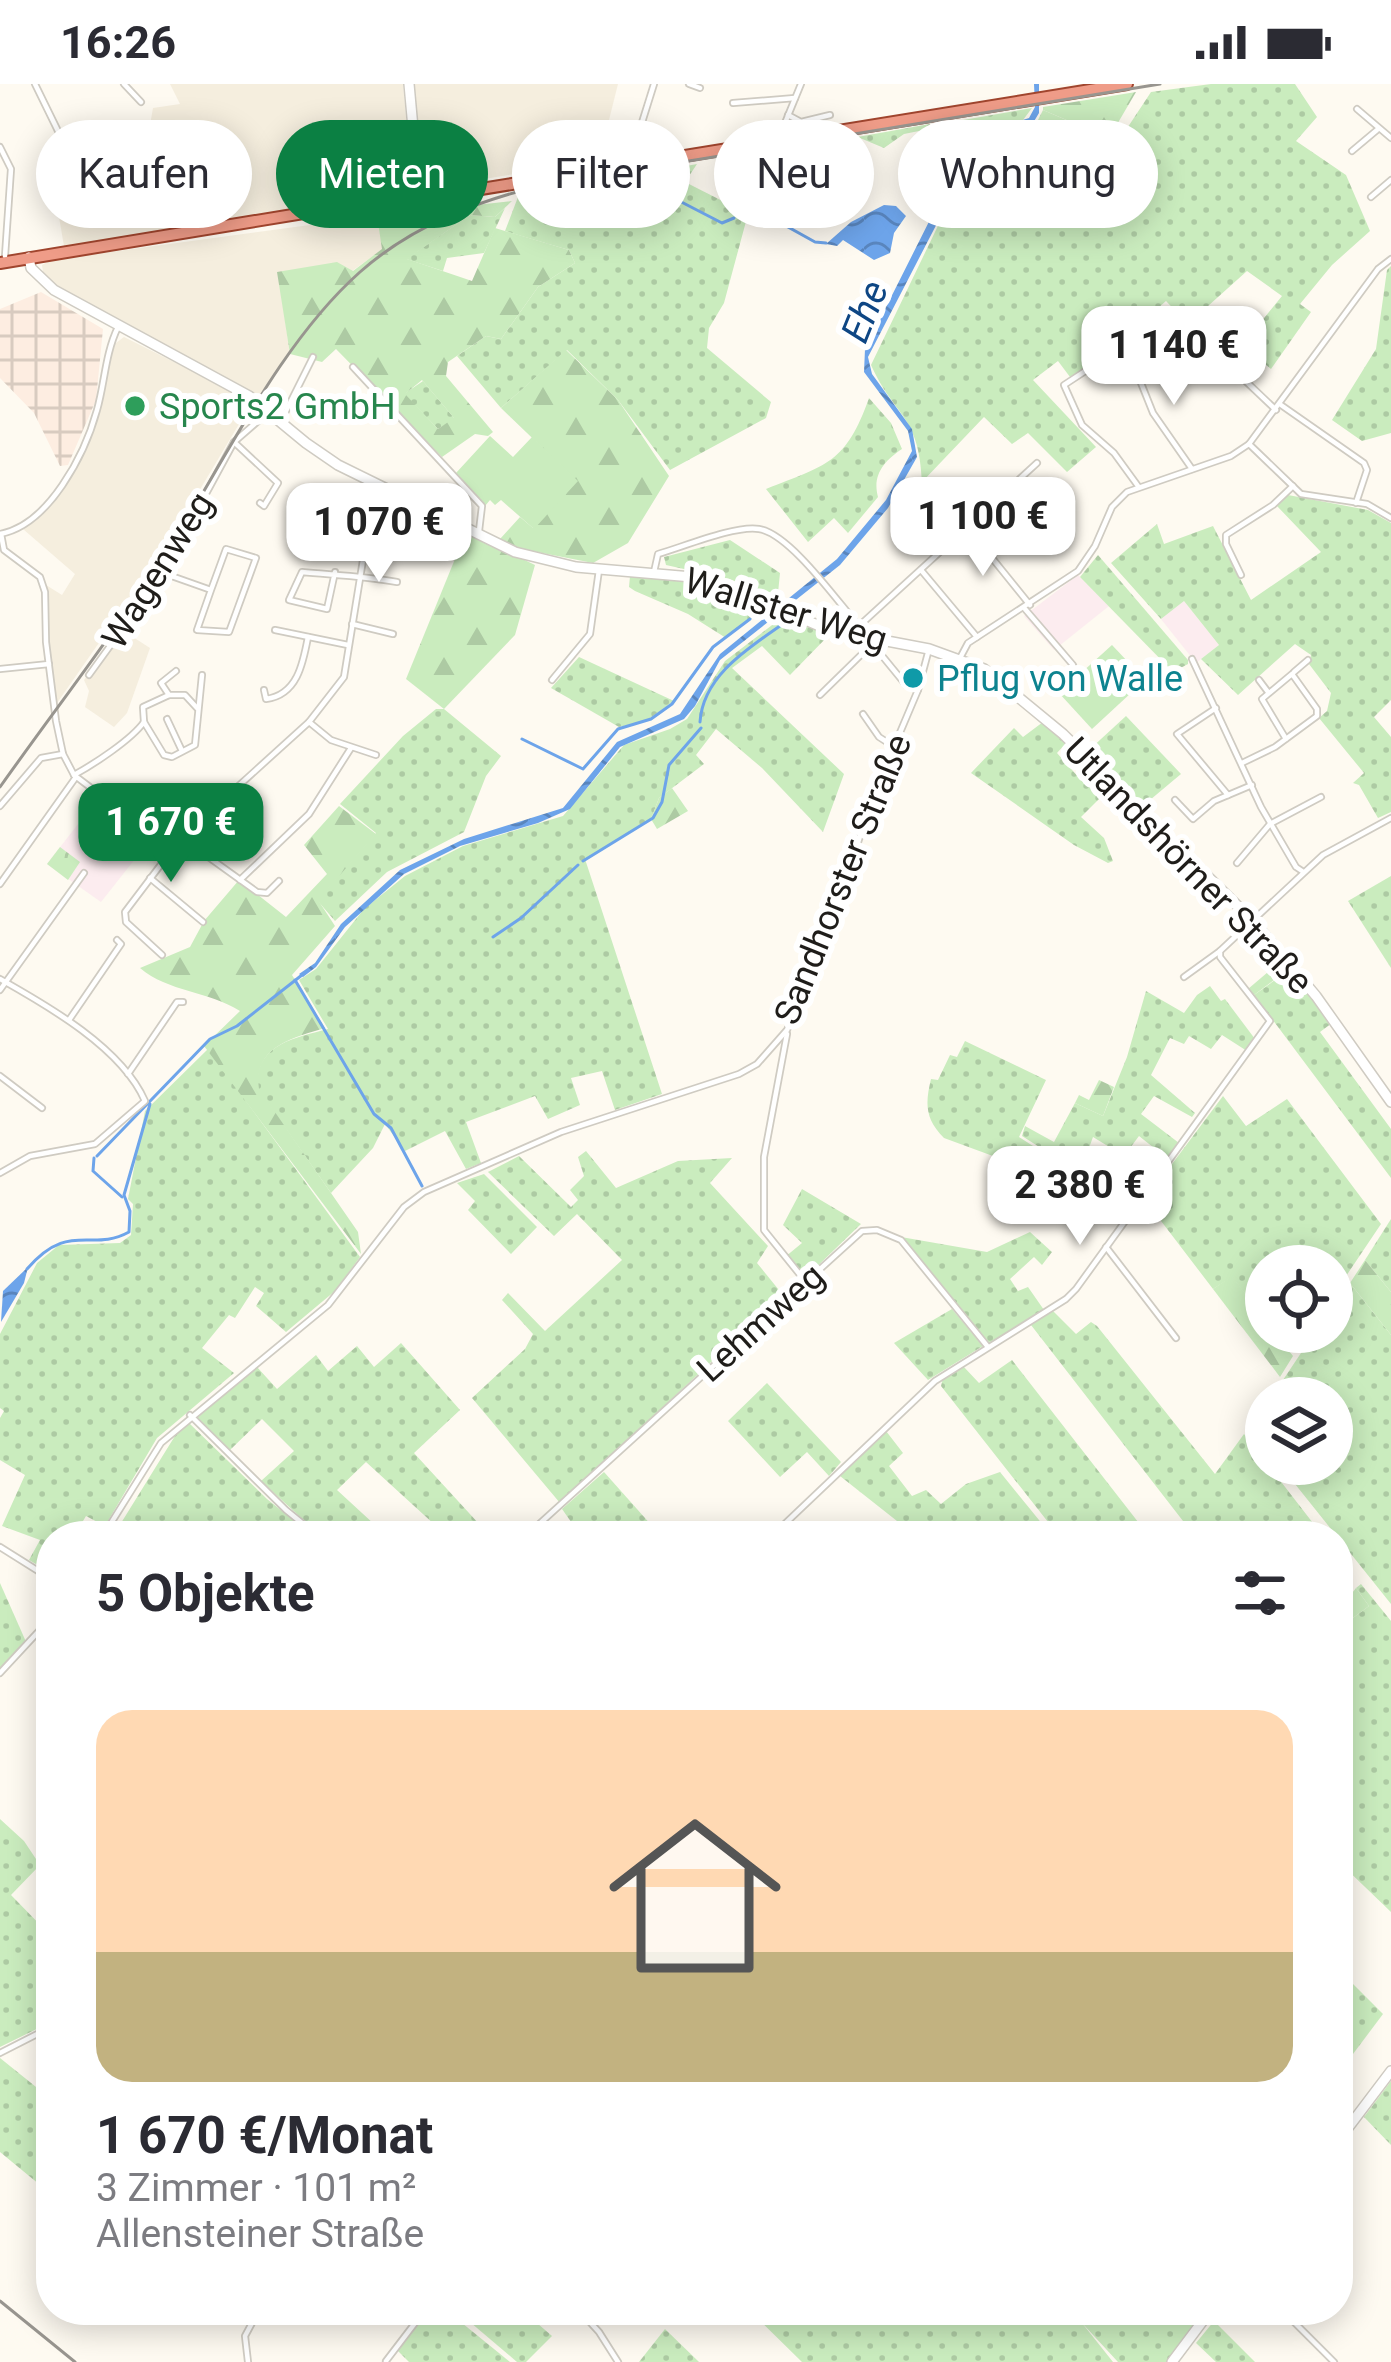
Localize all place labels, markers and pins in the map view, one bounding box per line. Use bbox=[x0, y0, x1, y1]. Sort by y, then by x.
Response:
pin: 1 140 € bbox=[1063, 306, 1285, 408]
place label: Sports2 GmbH bbox=[159, 386, 396, 428]
marker: Sports2 GmbH bbox=[122, 393, 148, 419]
pin: 1 100 € bbox=[872, 477, 1094, 579]
pin: 1 070 € bbox=[268, 483, 490, 585]
place label: Pflug von Walle bbox=[937, 658, 1183, 700]
marker: Pflug von Walle bbox=[900, 665, 926, 691]
pin: 1 670 € bbox=[60, 783, 282, 885]
pin: 2 380 € bbox=[969, 1146, 1191, 1248]

